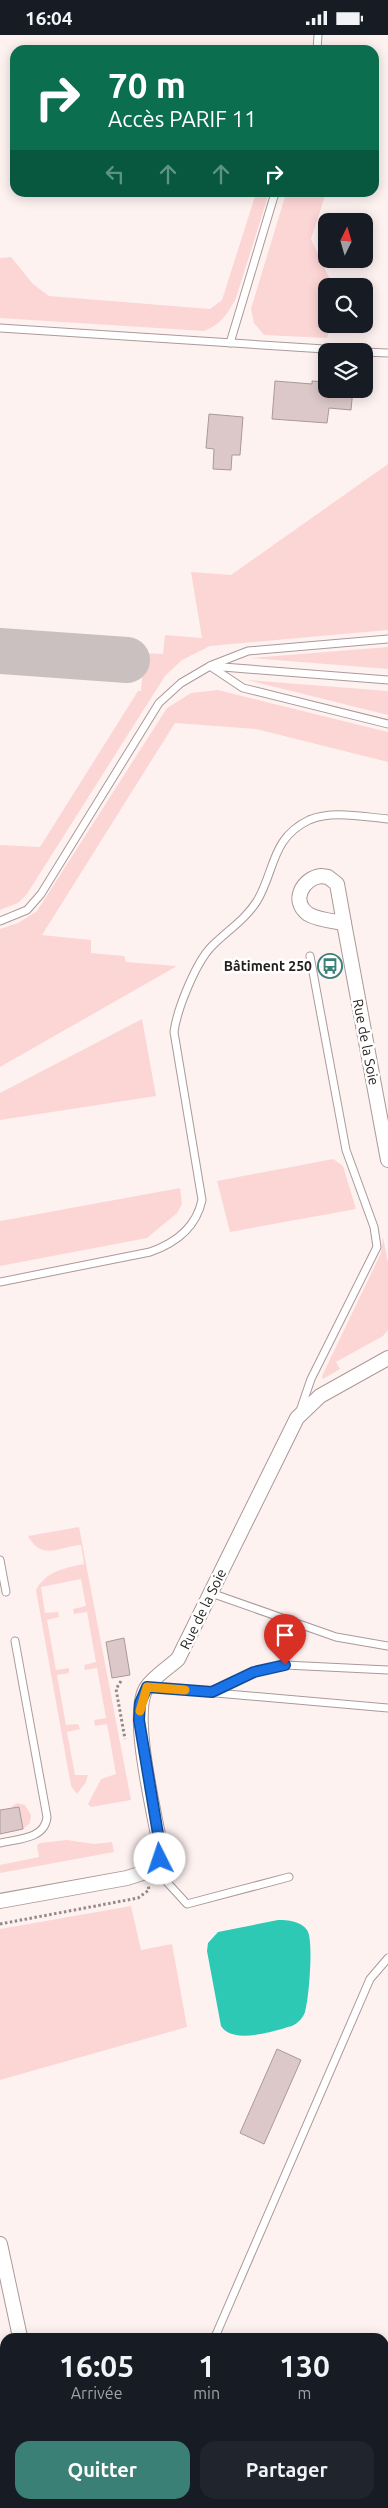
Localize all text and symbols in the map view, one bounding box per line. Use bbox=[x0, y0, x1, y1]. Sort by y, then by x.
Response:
text: 16:04 bbox=[25, 7, 73, 29]
icon: right bbox=[25, 65, 90, 130]
text: 70 m bbox=[108, 65, 186, 105]
text: Accès PARIF 11 bbox=[108, 106, 257, 131]
icon: left bbox=[101, 160, 129, 188]
icon: ahead bbox=[154, 160, 182, 188]
icon: ahead bbox=[207, 160, 235, 188]
icon: right bbox=[260, 160, 288, 188]
north arrow bbox=[318, 213, 372, 267]
map controls bbox=[318, 213, 373, 398]
button: search bbox=[318, 278, 373, 333]
button: layers bbox=[318, 343, 373, 398]
bus stop icon: Bâtiment 250 bbox=[317, 953, 343, 979]
place label: Bâtiment 250 bbox=[224, 958, 312, 974]
street label: Rue de la Soie bbox=[350, 998, 382, 1086]
street label: Rue de la Soie bbox=[177, 1566, 229, 1652]
pin bbox=[264, 1614, 306, 1665]
icon: arrive bbox=[271, 1621, 299, 1649]
position arrow bbox=[133, 1832, 185, 1884]
text: 16:05 bbox=[59, 2349, 134, 2383]
text: 1 bbox=[198, 2349, 215, 2383]
text: 130 bbox=[279, 2349, 330, 2383]
text: Arrivée bbox=[71, 2384, 123, 2402]
text: min bbox=[193, 2384, 220, 2402]
text: m bbox=[298, 2384, 311, 2402]
button: Quitter bbox=[15, 2441, 190, 2499]
button: Partager bbox=[200, 2441, 374, 2499]

